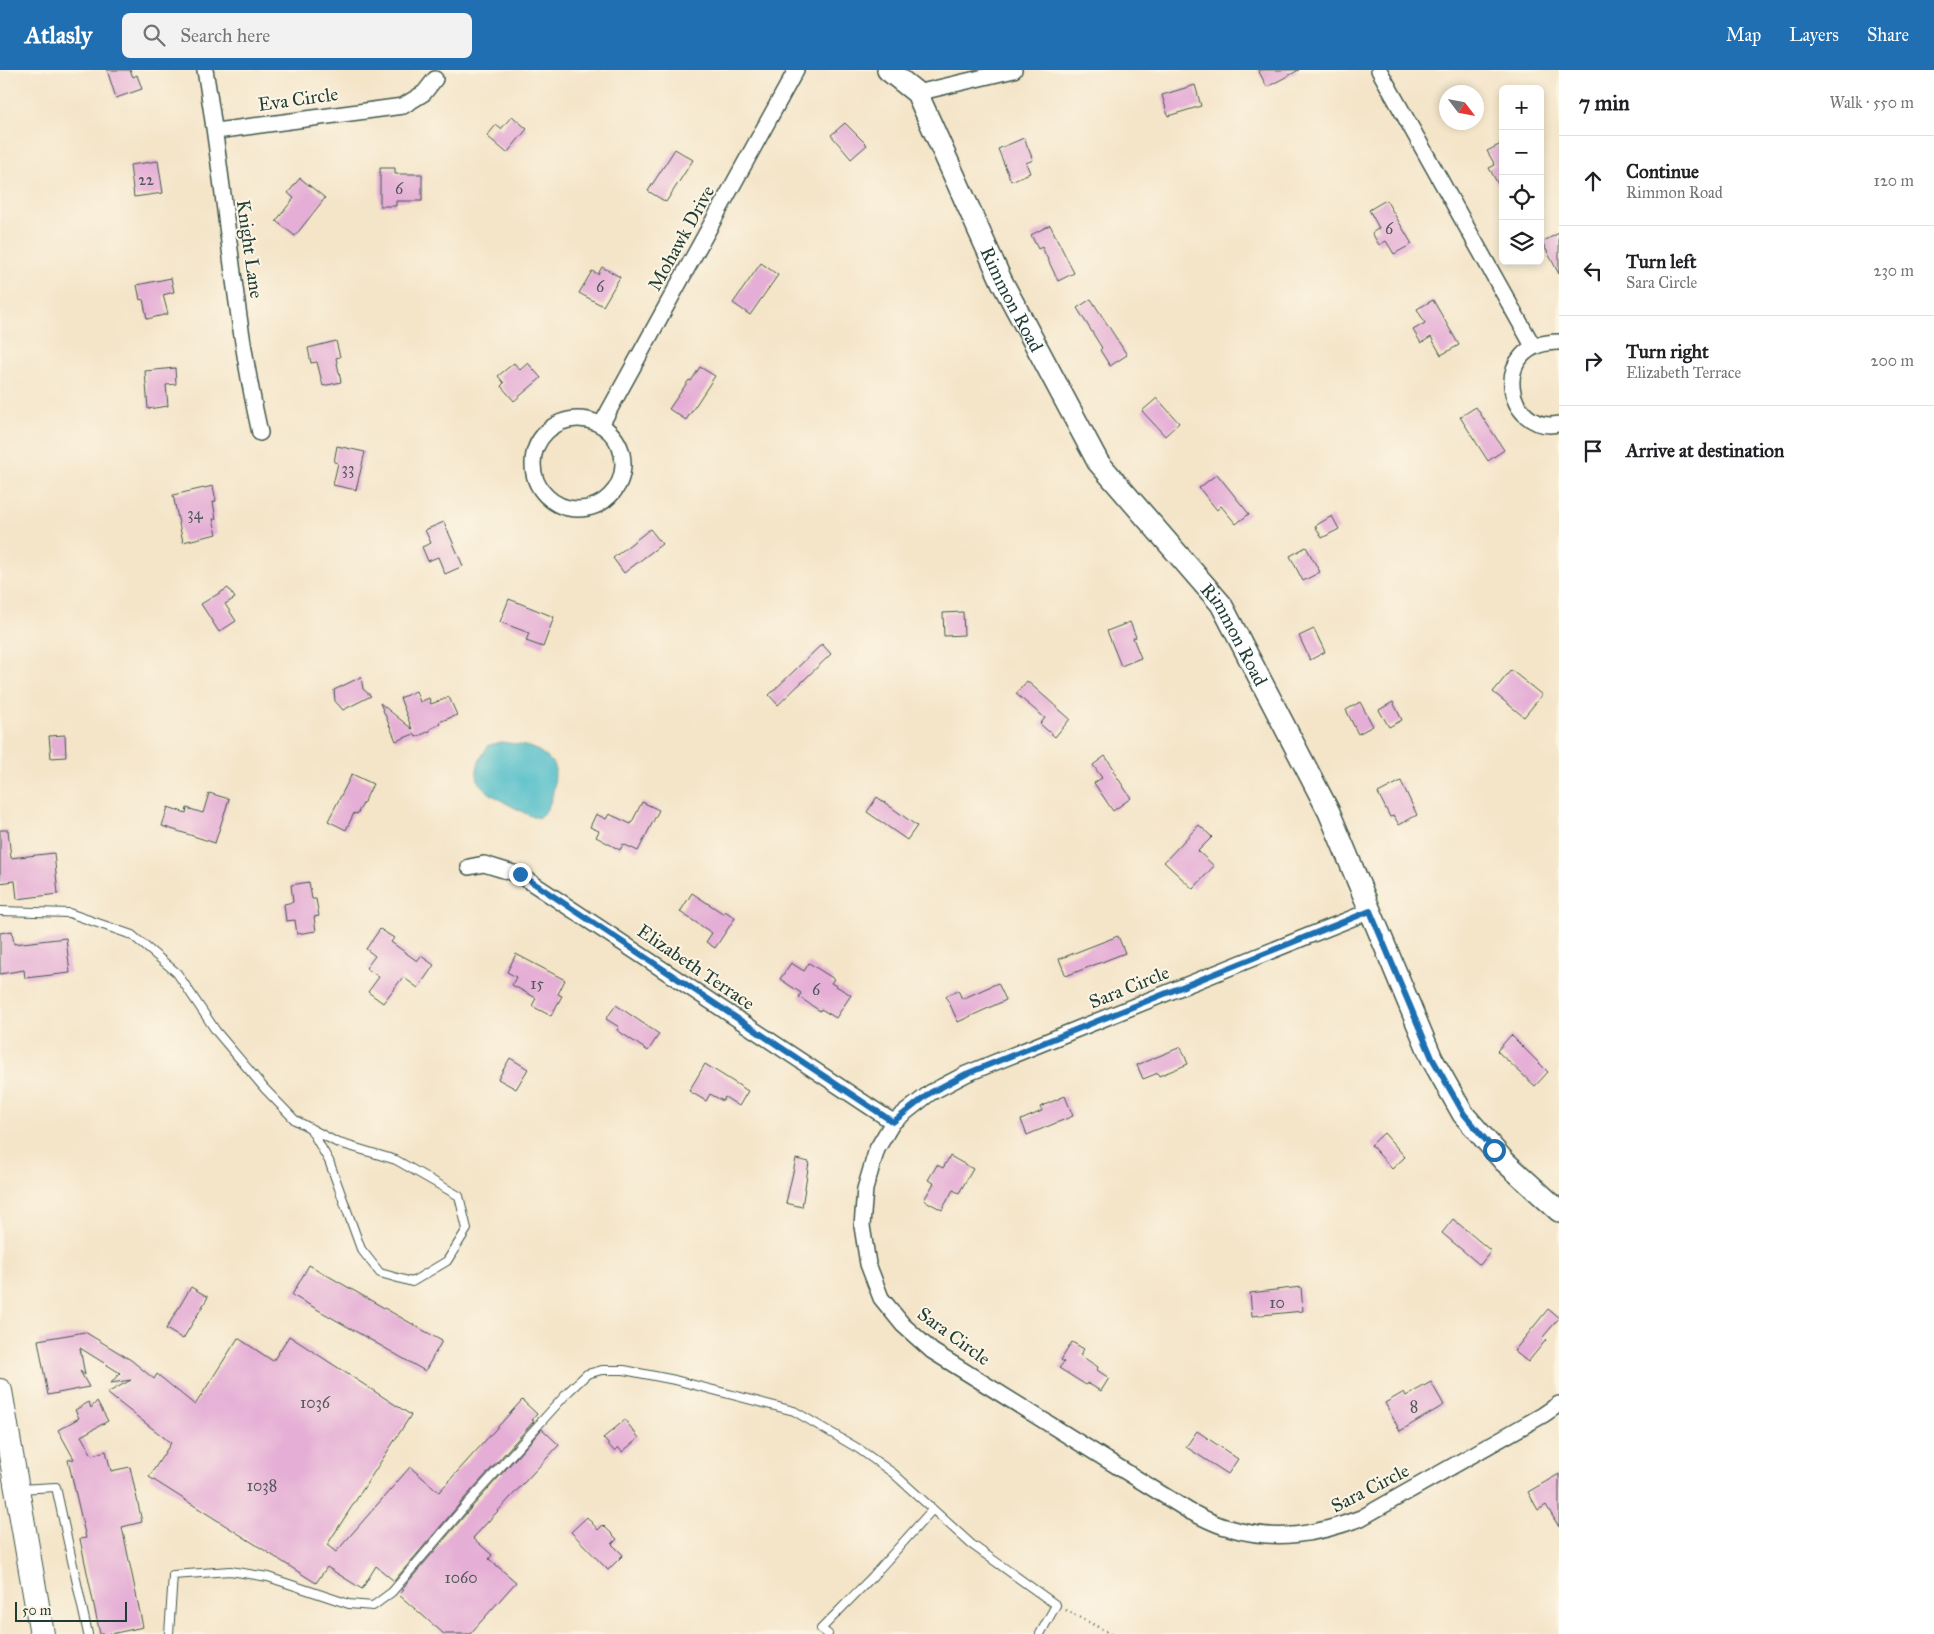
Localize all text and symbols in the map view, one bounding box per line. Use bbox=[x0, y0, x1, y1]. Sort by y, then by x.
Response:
search box bbox=[122, 13, 472, 58]
text: Atlasly bbox=[25, 20, 92, 50]
icon: search bbox=[140, 21, 168, 49]
text: Search here bbox=[180, 24, 270, 47]
text: Map bbox=[1726, 24, 1761, 46]
text: Layers bbox=[1789, 24, 1839, 46]
text: Share bbox=[1867, 24, 1909, 46]
street label: Eva Circle bbox=[256, 82, 340, 116]
north arrow bbox=[1439, 85, 1484, 130]
map controls bbox=[1499, 85, 1544, 265]
button: + bbox=[1499, 85, 1544, 130]
text: 7 min bbox=[1579, 90, 1630, 116]
text: Walk · 550 m bbox=[1830, 93, 1914, 112]
button: − bbox=[1499, 130, 1544, 175]
text: Continue bbox=[1626, 160, 1699, 183]
icon: ahead bbox=[1579, 167, 1607, 195]
house number: 22 bbox=[138, 170, 154, 189]
text: 120 m bbox=[1874, 171, 1914, 190]
button: locate bbox=[1499, 175, 1544, 220]
house number: 6 bbox=[395, 179, 404, 198]
street label: Mohawk Drive bbox=[643, 181, 719, 295]
text: Rimmon Road bbox=[1626, 183, 1723, 202]
street label: Knight Lane bbox=[231, 198, 268, 300]
house number: 6 bbox=[1385, 219, 1394, 238]
button: layers bbox=[1499, 220, 1544, 265]
street label: Rimmon Road bbox=[976, 243, 1049, 356]
text: Turn left bbox=[1626, 250, 1696, 273]
icon: left bbox=[1579, 257, 1607, 285]
text: 230 m bbox=[1874, 261, 1914, 280]
text: Sara Circle bbox=[1626, 273, 1697, 292]
house number: 6 bbox=[596, 277, 605, 296]
text: Turn right bbox=[1626, 340, 1709, 363]
icon: right bbox=[1579, 347, 1607, 375]
text: 200 m bbox=[1871, 351, 1914, 370]
text: Elizabeth Terrace bbox=[1626, 363, 1741, 382]
icon: arrive bbox=[1579, 437, 1607, 465]
text: Arrive at destination bbox=[1626, 439, 1784, 462]
house number: 33 bbox=[342, 459, 354, 478]
house number: 34 bbox=[187, 504, 204, 523]
street label: Rimmon Road bbox=[1196, 578, 1273, 690]
route end bbox=[509, 863, 532, 886]
street label: Elizabeth Terrace bbox=[633, 919, 759, 1015]
street label: Sara Circle bbox=[1086, 960, 1173, 1013]
house number: 15 bbox=[530, 974, 544, 993]
house number: 6 bbox=[812, 980, 821, 999]
route start bbox=[1483, 1139, 1506, 1162]
house number: 10 bbox=[1269, 1293, 1285, 1312]
street label: Sara Circle bbox=[913, 1302, 995, 1370]
house number: 1036 bbox=[300, 1393, 331, 1412]
house number: 8 bbox=[1410, 1397, 1418, 1416]
street label: Sara Circle bbox=[1327, 1459, 1413, 1517]
house number: 1038 bbox=[247, 1476, 277, 1495]
house number: 1060 bbox=[444, 1568, 478, 1587]
scale bar bbox=[15, 1599, 128, 1622]
text: 50 m bbox=[22, 1602, 51, 1619]

